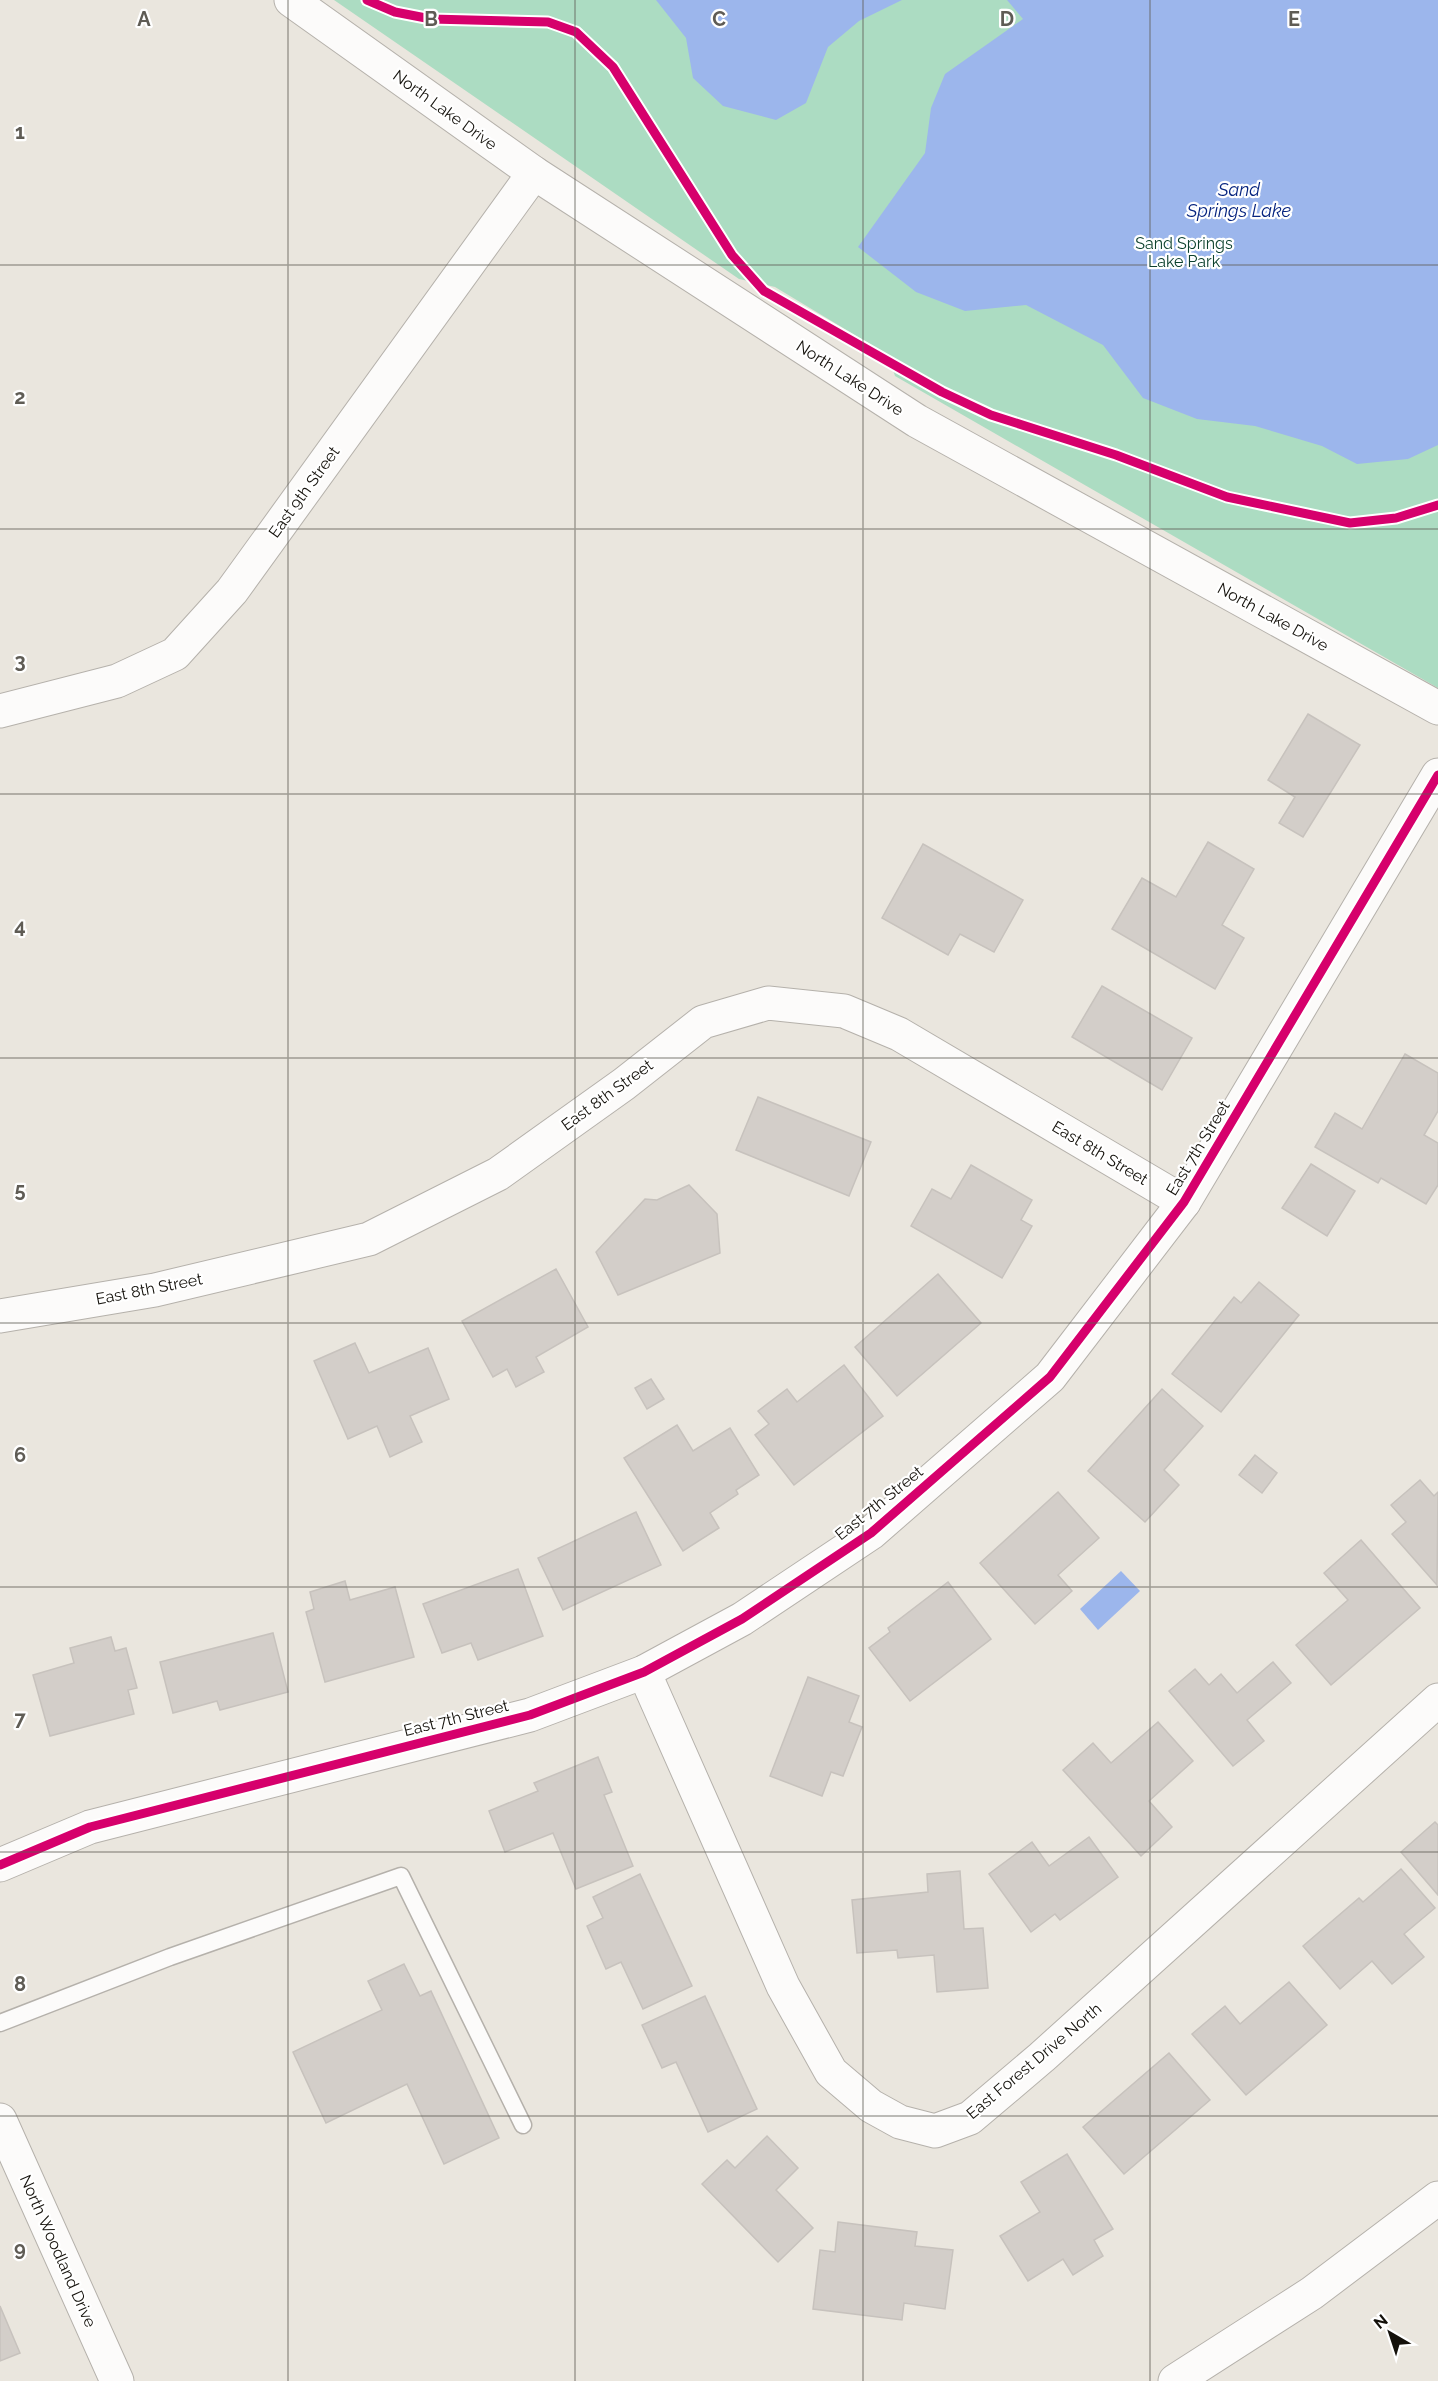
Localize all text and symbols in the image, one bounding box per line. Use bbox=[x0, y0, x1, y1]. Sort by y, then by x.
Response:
text: A bbox=[137, 7, 151, 31]
text: B bbox=[424, 7, 438, 31]
text: C bbox=[712, 7, 726, 31]
text: D bbox=[1000, 7, 1014, 31]
text: E bbox=[1288, 7, 1300, 31]
street label: North Lake Drive bbox=[389, 66, 501, 154]
text: 1 bbox=[15, 120, 25, 144]
water label: Sand Springs Lake bbox=[1186, 179, 1292, 221]
park label: Sand Springs Lake Park bbox=[1135, 234, 1233, 271]
street label: North Lake Drive bbox=[793, 336, 907, 420]
text: 2 bbox=[14, 385, 26, 409]
street label: East 9th Street bbox=[265, 442, 344, 541]
street label: North Lake Drive bbox=[1214, 579, 1332, 655]
text: 3 bbox=[14, 649, 26, 673]
text: 4 bbox=[14, 914, 26, 938]
street label: East 8th Street bbox=[558, 1055, 657, 1134]
street label: East 7th Street bbox=[1162, 1097, 1234, 1199]
street label: East 8th Street bbox=[1049, 1117, 1152, 1189]
text: 5 bbox=[14, 1178, 26, 1202]
street label: East 8th Street bbox=[94, 1269, 205, 1309]
text: 6 bbox=[14, 1443, 26, 1467]
street label: East 7th Street bbox=[831, 1461, 927, 1544]
street label: East 7th Street bbox=[402, 1696, 511, 1740]
text: 7 bbox=[14, 1707, 26, 1731]
text: 8 bbox=[14, 1972, 26, 1996]
street label: East Forest Drive North bbox=[963, 1999, 1105, 2123]
street label: North Woodland Drive bbox=[16, 2172, 100, 2330]
text: 9 bbox=[14, 2237, 26, 2261]
north arrow bbox=[1360, 2303, 1420, 2363]
text: N bbox=[1370, 2311, 1392, 2333]

